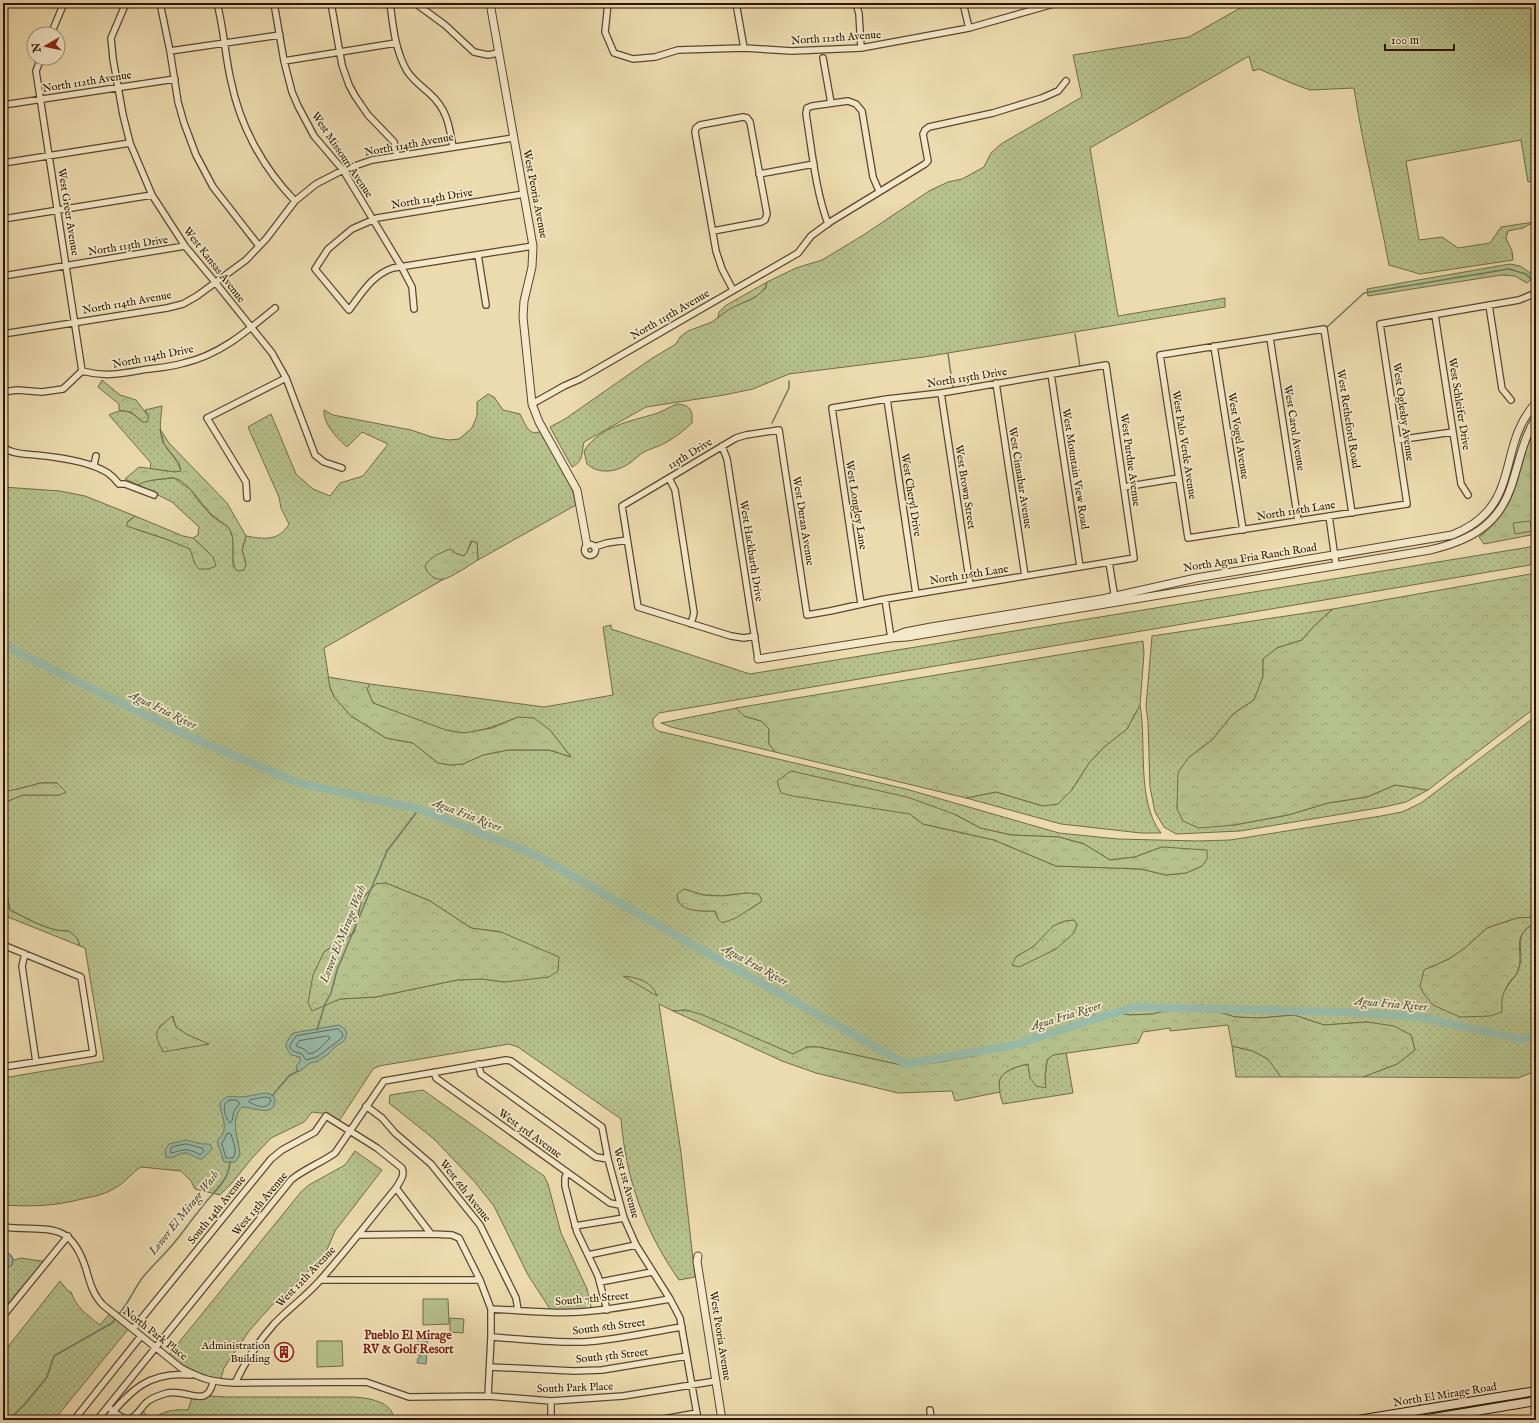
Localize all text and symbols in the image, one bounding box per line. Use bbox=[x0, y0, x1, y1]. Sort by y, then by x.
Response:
north arrow bbox=[26, 26, 66, 66]
scale bar bbox=[1385, 26, 1454, 52]
street label: North 112th Avenue bbox=[791, 28, 881, 48]
text: 100 m bbox=[1391, 33, 1419, 48]
text: N bbox=[29, 41, 45, 54]
street label: North 112th Avenue bbox=[41, 68, 133, 96]
street label: West Missouri Avenue bbox=[308, 109, 376, 201]
street label: North 114th Avenue bbox=[363, 130, 455, 160]
street label: West Peoria Avenue bbox=[520, 149, 550, 239]
street label: West Greer Avenue bbox=[54, 167, 82, 257]
street label: North 114th Drive bbox=[390, 186, 474, 212]
street label: West Kansas Avenue bbox=[180, 224, 248, 306]
street label: North 113th Drive bbox=[87, 233, 169, 259]
street label: North 115th Avenue bbox=[628, 287, 712, 343]
street label: North 114th Avenue bbox=[81, 288, 173, 318]
street label: North 114th Drive bbox=[111, 342, 195, 372]
street label: West Schleifer Drive bbox=[1445, 357, 1473, 451]
street label: West Oglesby Avenue bbox=[1389, 362, 1417, 462]
street label: North 115th Drive bbox=[926, 365, 1008, 391]
street label: West Retheford Road bbox=[1333, 369, 1363, 470]
street label: West Carol Avenue bbox=[1280, 384, 1308, 472]
street label: West Palo Verde Avenue bbox=[1168, 390, 1200, 500]
street label: West Vogel Avenue bbox=[1224, 392, 1252, 480]
street label: West Mountain View Road bbox=[1059, 408, 1091, 530]
street label: West Purdue Avenue bbox=[1117, 413, 1143, 507]
street label: West Cinnabar Avenue bbox=[1005, 426, 1035, 530]
street label: 115th Drive bbox=[665, 435, 715, 473]
street label: West Brown Street bbox=[951, 444, 979, 530]
street label: West Cheryl Drive bbox=[898, 452, 924, 538]
street label: West Longley Lane bbox=[842, 459, 870, 551]
street label: West Duran Avenue bbox=[789, 475, 817, 567]
street label: North 116th Lane bbox=[1256, 498, 1336, 524]
street label: West Hackbarth Drive bbox=[736, 499, 766, 603]
street label: North Agua Fria Ranch Road bbox=[1182, 540, 1318, 575]
street label: North 116th Lane bbox=[929, 562, 1009, 588]
water label: Agua Fria River bbox=[125, 686, 200, 734]
water label: Agua Fria River bbox=[428, 794, 505, 836]
water label: Lower El Mirage Wash bbox=[316, 883, 370, 986]
water label: Agua Fria River bbox=[717, 940, 791, 991]
water label: Agua Fria River bbox=[1352, 993, 1429, 1016]
water label: Agua Fria River bbox=[1027, 998, 1104, 1035]
street label: West 3rd Avenue bbox=[496, 1106, 564, 1162]
street label: West 1st Avenue bbox=[610, 1146, 642, 1220]
street label: West 6th Avenue bbox=[436, 1157, 494, 1225]
water label: Lower El Mirage Wash bbox=[145, 1168, 223, 1260]
street label: West 13th Avenue bbox=[229, 1169, 291, 1239]
street label: South 14th Avenue bbox=[185, 1173, 249, 1247]
street label: West 12th Avenue bbox=[273, 1243, 339, 1311]
street label: South 7th Street bbox=[555, 1289, 630, 1309]
street label: West Peoria Avenue bbox=[706, 1290, 734, 1382]
street label: North Park Place bbox=[120, 1304, 190, 1364]
street label: South 6th Street bbox=[572, 1316, 646, 1338]
district label: Pueblo El Mirage RV & Golf Resort bbox=[363, 1328, 454, 1357]
place label: Administration Building bbox=[201, 1339, 271, 1366]
building icon: Administration Building bbox=[273, 1341, 295, 1363]
street label: South 5th Street bbox=[575, 1345, 649, 1367]
street label: South Park Place bbox=[537, 1380, 613, 1396]
street label: North El Mirage Road bbox=[1392, 1380, 1498, 1410]

